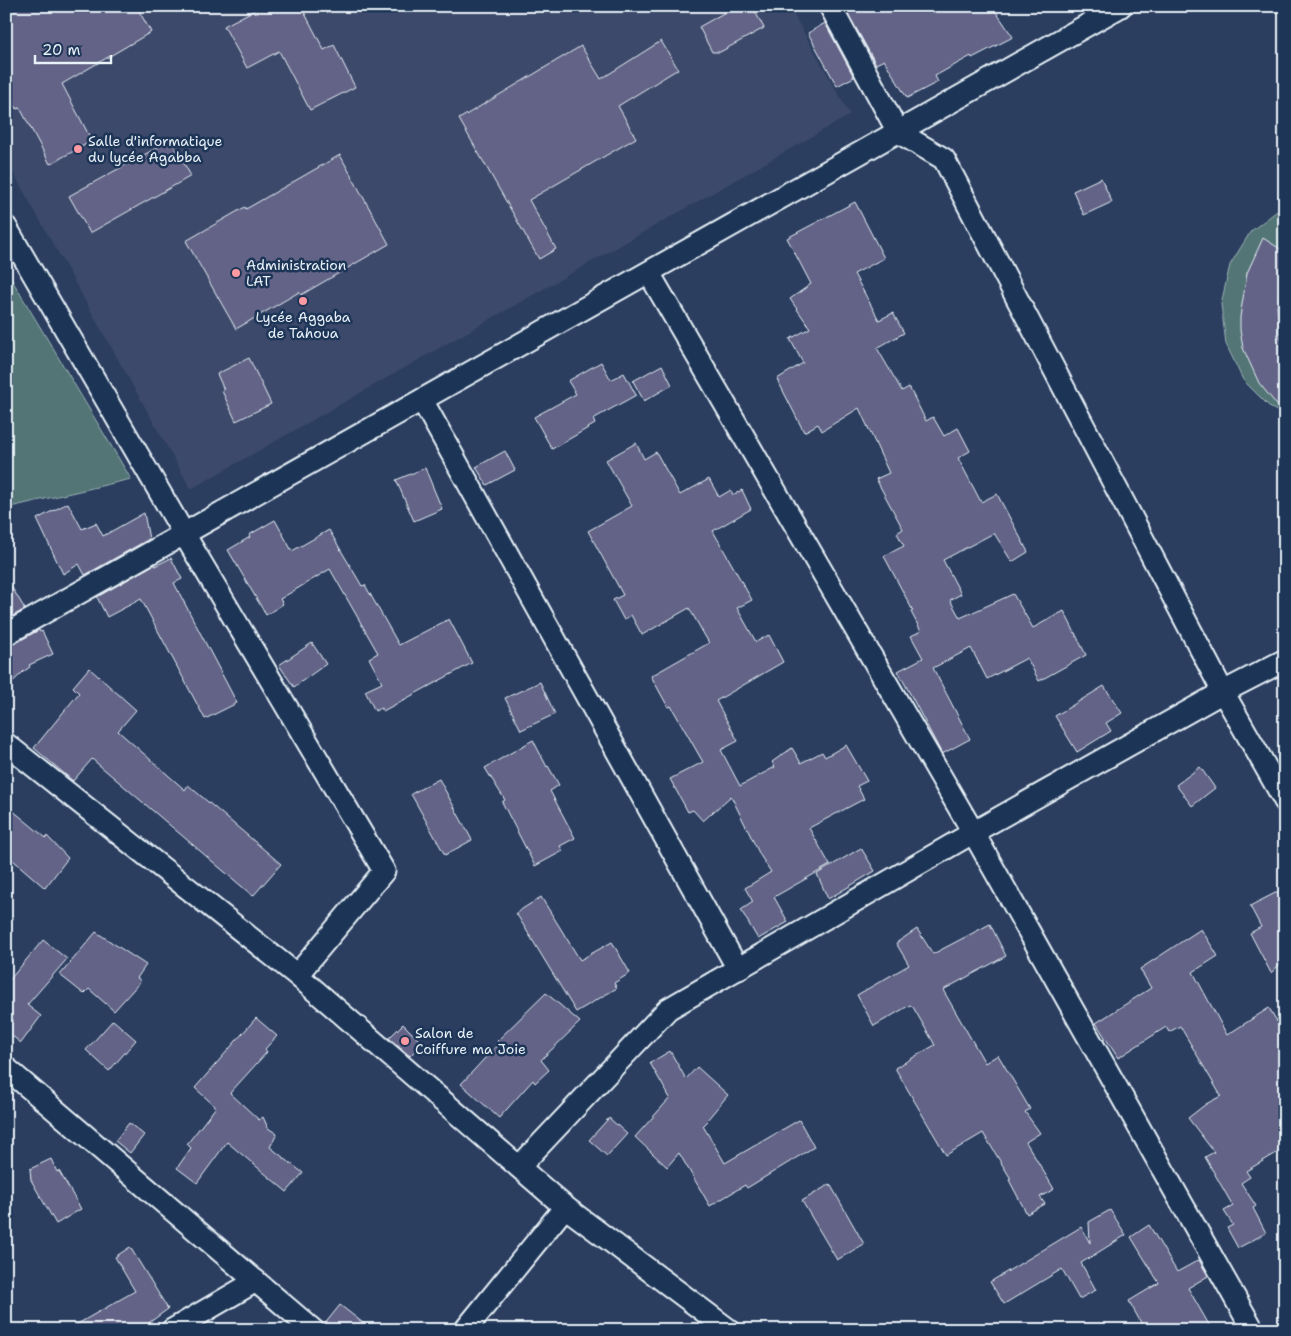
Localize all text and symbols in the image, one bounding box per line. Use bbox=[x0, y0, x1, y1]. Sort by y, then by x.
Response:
scale bar bbox=[35, 32, 111, 64]
text: 20 m bbox=[42, 40, 81, 60]
place label: Salle d'informatique du lycée Agabba bbox=[88, 132, 223, 166]
marker: Salle d'informatique du lycée Agabba bbox=[72, 143, 84, 155]
place label: Administration LAT bbox=[246, 256, 347, 290]
marker: Administration LAT bbox=[230, 267, 242, 279]
marker: Lycée Aggaba de Tahoua bbox=[297, 295, 309, 307]
place label: Lycée Aggaba de Tahoua bbox=[255, 308, 351, 342]
place label: Salon de Coiffure ma Joie bbox=[415, 1024, 526, 1058]
marker: Salon de Coiffure ma Joie bbox=[399, 1035, 411, 1047]

